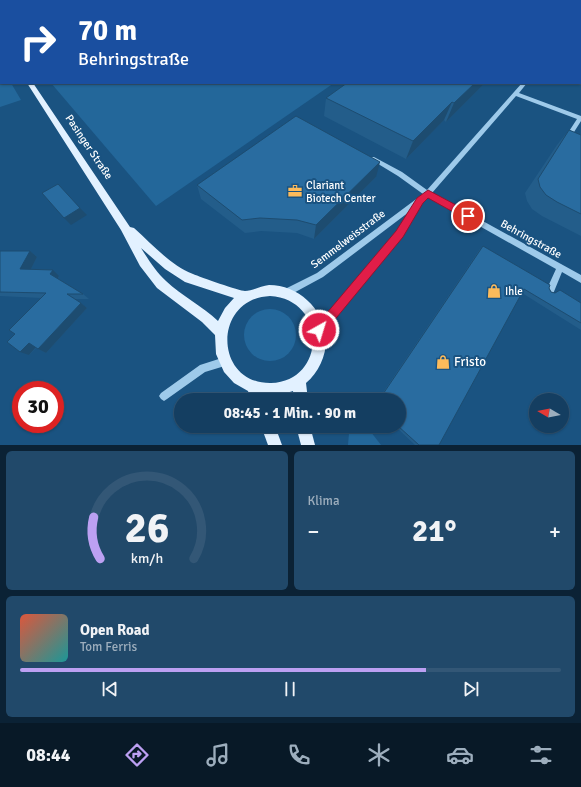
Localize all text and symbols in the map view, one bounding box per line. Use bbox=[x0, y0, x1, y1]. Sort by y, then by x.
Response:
text: 70 m bbox=[78, 14, 137, 48]
icon: right bbox=[12, 16, 64, 68]
text: Behringstraße bbox=[78, 48, 189, 70]
street label: Pasinger Straße bbox=[63, 112, 115, 182]
place label: Clariant Biotech Center bbox=[306, 179, 375, 205]
office icon: Clariant Biotech Center bbox=[287, 183, 303, 199]
pin bbox=[451, 199, 485, 233]
icon: arrive bbox=[457, 205, 479, 227]
street label: Semmelweisstraße bbox=[308, 207, 388, 271]
street label: Behringstraße bbox=[498, 217, 564, 261]
shop icon: Ihle bbox=[486, 283, 502, 299]
place label: Ihle bbox=[505, 285, 523, 298]
position arrow bbox=[298, 309, 340, 351]
shop icon: Fristo bbox=[435, 354, 451, 370]
place label: Fristo bbox=[454, 354, 486, 370]
speed limit sign: 30 bbox=[12, 381, 64, 433]
north arrow bbox=[529, 393, 569, 433]
map controls bbox=[529, 393, 569, 433]
text: 08:45 · 1 Min. · 90 m bbox=[224, 404, 356, 422]
text: Klima bbox=[308, 493, 339, 509]
text: 26 bbox=[124, 502, 169, 553]
text: 21° bbox=[412, 513, 456, 550]
text: − bbox=[308, 518, 319, 545]
text: + bbox=[549, 518, 561, 545]
text: km/h bbox=[131, 549, 163, 566]
text: Open Road bbox=[80, 621, 150, 639]
text: Tom Ferris bbox=[80, 639, 137, 655]
icon: previous bbox=[99, 678, 121, 700]
icon: pause bbox=[279, 678, 301, 700]
icon: next bbox=[460, 678, 482, 700]
icon: directions bbox=[123, 741, 151, 769]
icon: music bbox=[204, 741, 232, 769]
icon: phone bbox=[285, 741, 313, 769]
icon: climate bbox=[365, 741, 393, 769]
icon: car bbox=[446, 741, 474, 769]
icon: filters bbox=[527, 741, 555, 769]
text: 08:44 bbox=[26, 744, 71, 766]

